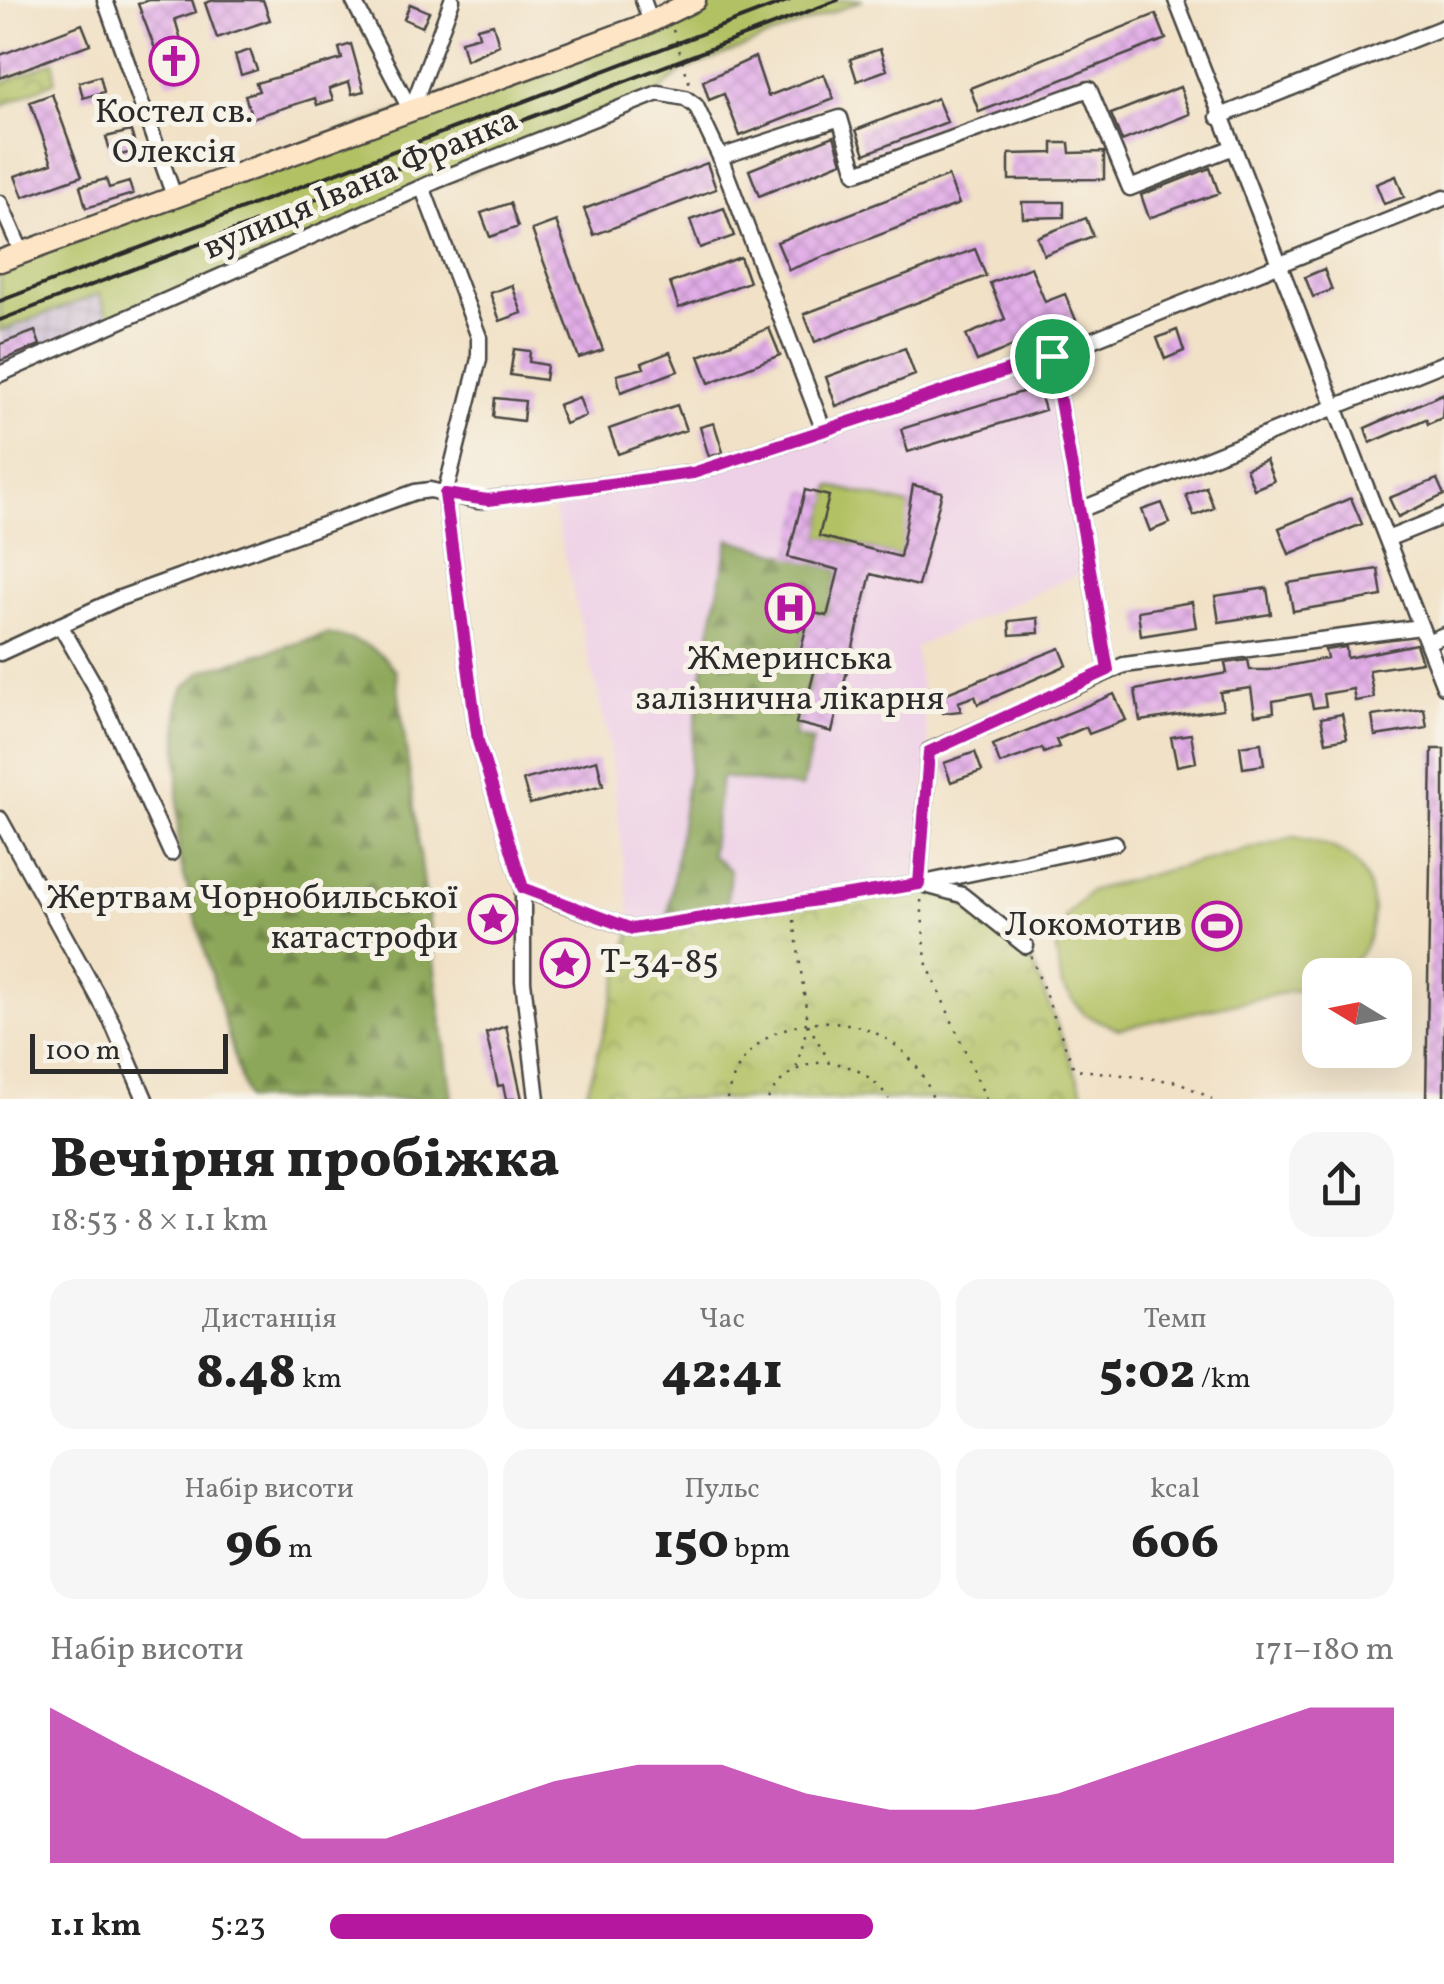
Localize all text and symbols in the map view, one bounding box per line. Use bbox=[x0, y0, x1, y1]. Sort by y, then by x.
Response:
church icon: Костел св. Олексія bbox=[148, 35, 200, 87]
place label: Костел св. Олексія bbox=[95, 89, 253, 177]
street label: вулиця Івана Франка bbox=[196, 97, 526, 273]
pin bbox=[1010, 314, 1095, 399]
icon: arrive bbox=[1025, 329, 1080, 384]
hospital icon: Жмеринська залізнична лікарня bbox=[764, 582, 816, 634]
place label: Жмеринська залізнична лікарня bbox=[636, 636, 944, 724]
place label: Жертвам Чорнобильської катастрофи bbox=[46, 875, 458, 963]
place icon: Жертвам Чорнобильської катастрофи bbox=[467, 893, 519, 945]
sports icon: Локомотив bbox=[1191, 900, 1243, 952]
place label: Локомотив bbox=[1004, 902, 1182, 950]
place icon: Т-34-85 bbox=[539, 937, 591, 989]
place label: Т-34-85 bbox=[600, 939, 719, 987]
north arrow bbox=[1302, 958, 1412, 1068]
map controls bbox=[1302, 958, 1412, 1068]
scale bar bbox=[30, 1029, 228, 1074]
text: 100 m bbox=[45, 1032, 120, 1071]
text: Вечірня пробіжка bbox=[50, 1124, 560, 1200]
button: share bbox=[1289, 1132, 1394, 1237]
text: 18:53 · 8 × 1.1 km bbox=[50, 1200, 268, 1244]
text: Дистанція bbox=[201, 1300, 337, 1339]
text: Час bbox=[699, 1300, 745, 1339]
text: Темп bbox=[1143, 1300, 1207, 1339]
text: 8.48 bbox=[196, 1339, 296, 1409]
text: 42:41 bbox=[661, 1339, 783, 1409]
text: 5:02 bbox=[1099, 1339, 1195, 1409]
text: km bbox=[296, 1360, 342, 1399]
text: /km bbox=[1195, 1360, 1251, 1399]
text: Набір висоти bbox=[184, 1470, 354, 1509]
text: Пульс bbox=[684, 1470, 760, 1509]
text: kcal bbox=[1150, 1470, 1200, 1509]
text: 96 bbox=[225, 1509, 282, 1579]
text: 150 bbox=[654, 1509, 729, 1579]
text: 606 bbox=[1131, 1509, 1219, 1579]
text: m bbox=[282, 1530, 313, 1569]
text: bpm bbox=[729, 1530, 791, 1569]
text: Набір висоти bbox=[50, 1629, 244, 1673]
text: 171–180 m bbox=[1254, 1629, 1394, 1673]
text: 1.1 km bbox=[50, 1905, 142, 1949]
text: 5:23 bbox=[210, 1905, 266, 1949]

